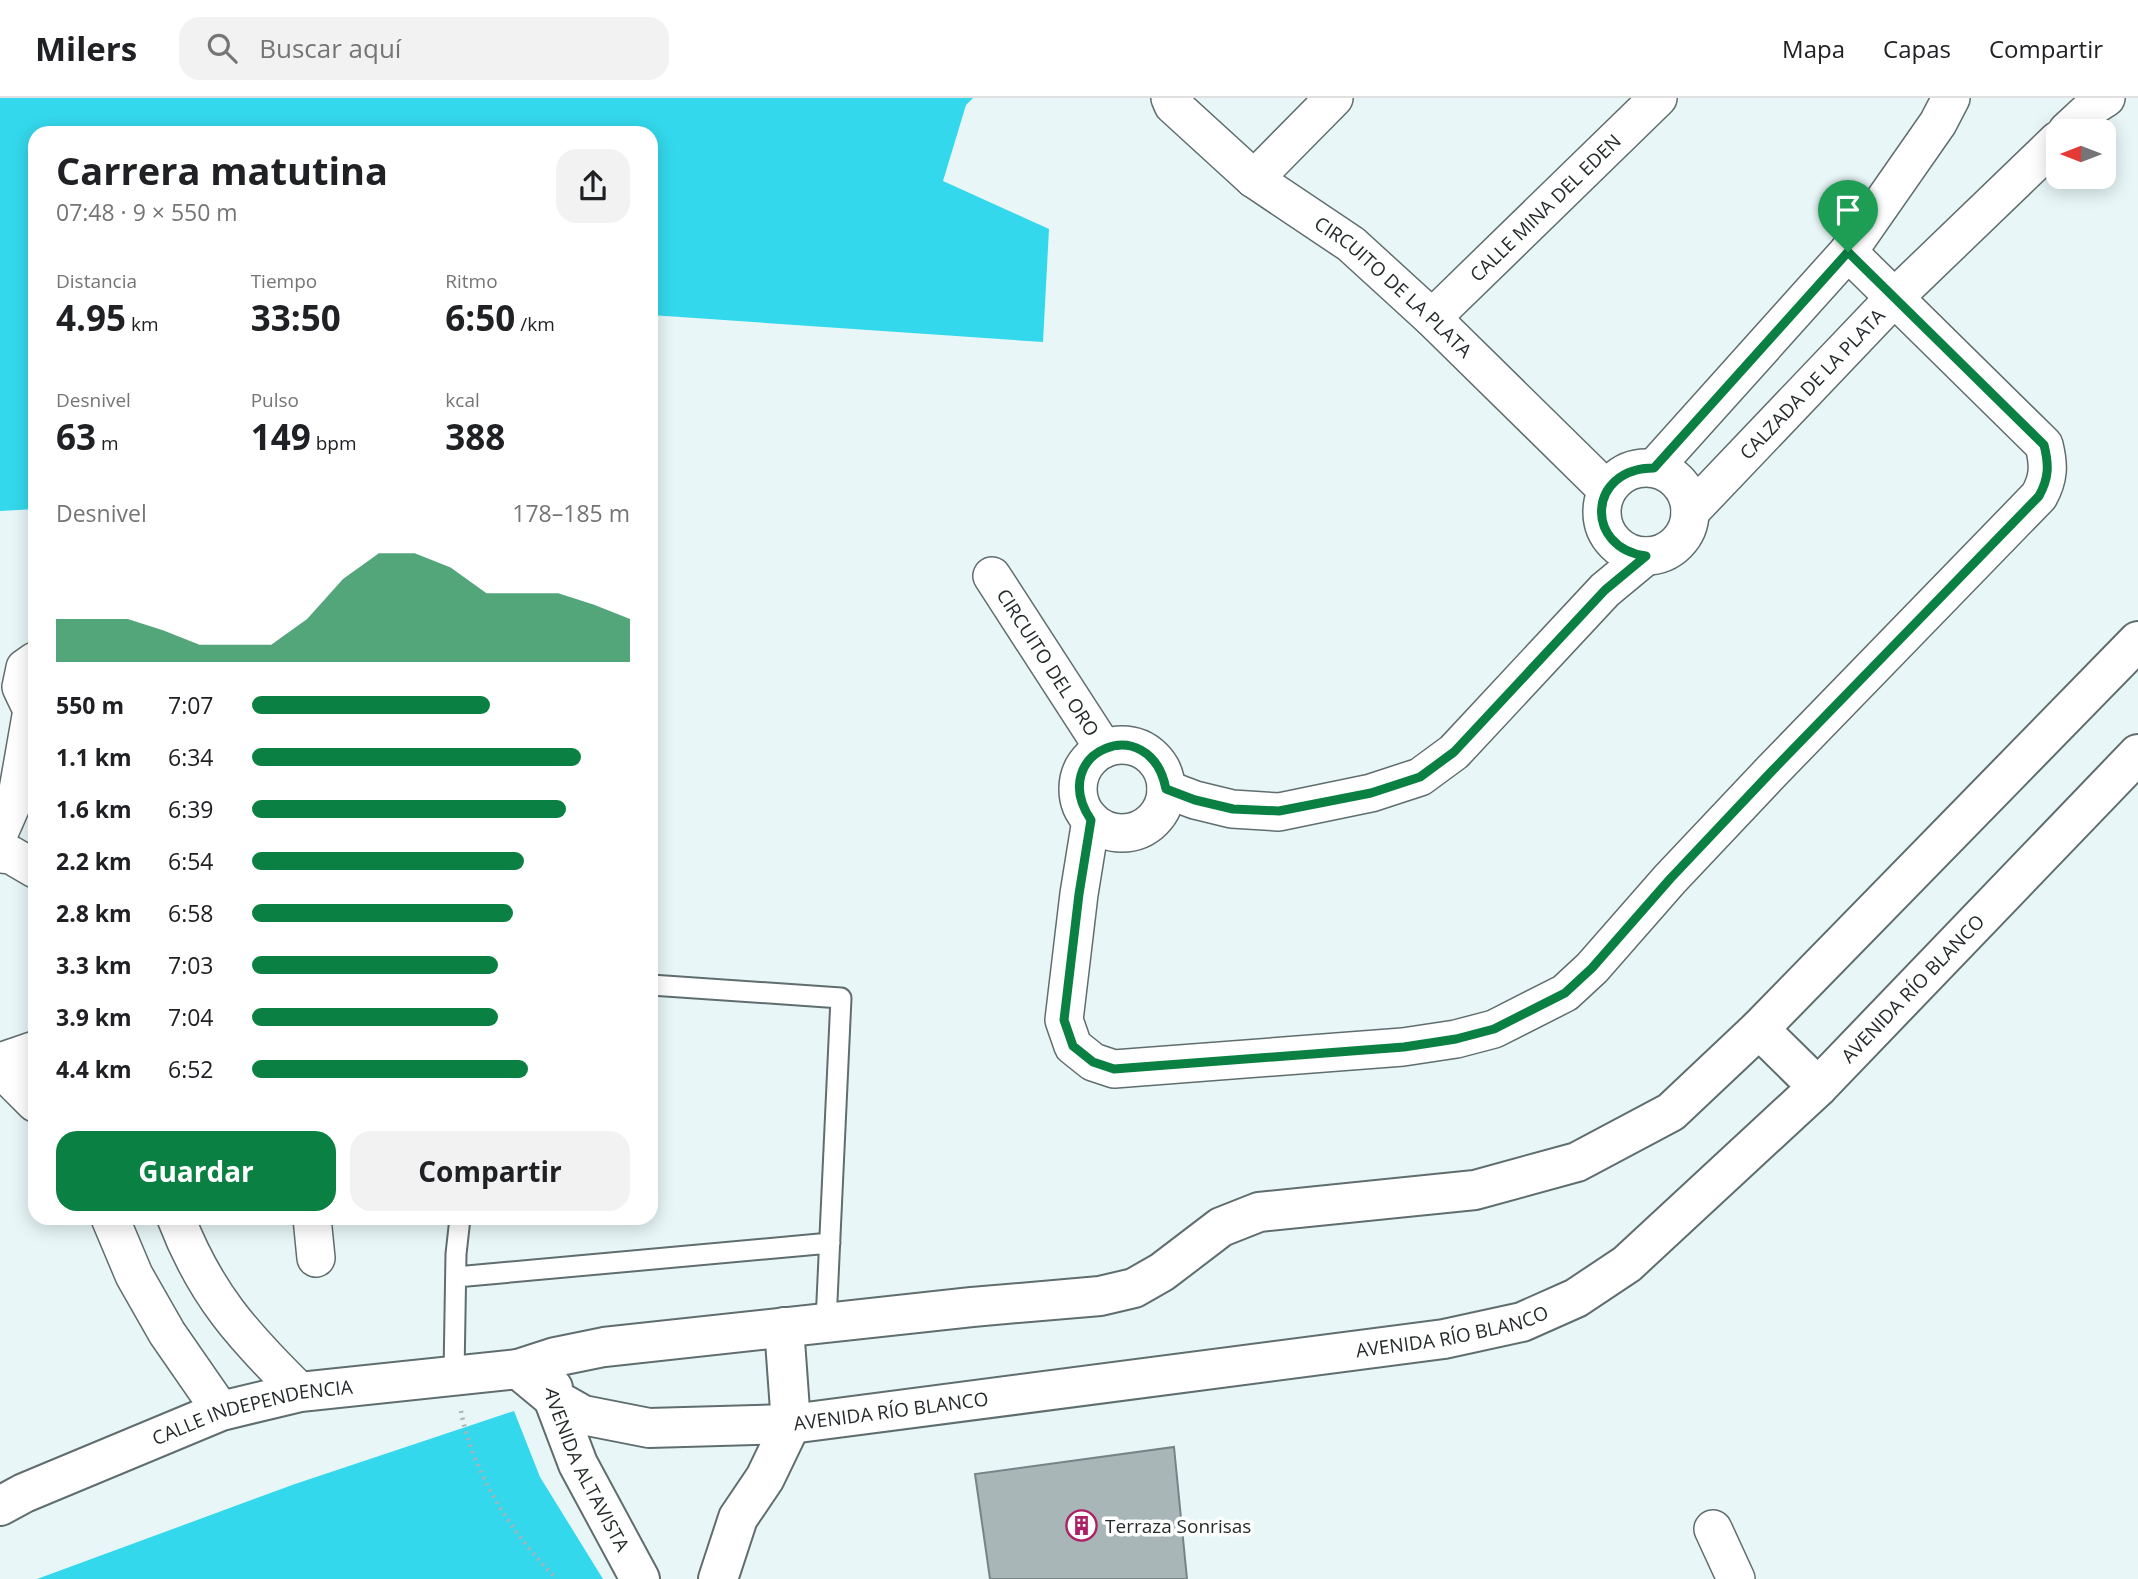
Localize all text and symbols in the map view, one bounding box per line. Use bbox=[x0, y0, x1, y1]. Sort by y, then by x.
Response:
search box bbox=[179, 17, 669, 80]
text: Milers bbox=[35, 26, 137, 71]
icon: search bbox=[203, 29, 241, 67]
text: Buscar aquí bbox=[259, 30, 401, 66]
text: Mapa bbox=[1782, 32, 1845, 65]
text: Capas bbox=[1883, 32, 1951, 65]
text: Compartir bbox=[1989, 32, 2103, 65]
north arrow bbox=[2046, 119, 2116, 189]
map controls bbox=[2046, 119, 2116, 189]
street label: CALLE MINA DEL EDEN bbox=[1464, 128, 1626, 287]
text: Carrera matutina bbox=[56, 144, 388, 196]
button: share bbox=[556, 149, 630, 223]
pin bbox=[1818, 180, 1878, 252]
icon: arrive bbox=[1829, 191, 1867, 229]
text: 07:48 · 9 × 550 m bbox=[56, 196, 238, 228]
street label: CIRCUITO DE LA PLATA bbox=[1309, 210, 1478, 363]
text: Distancia bbox=[56, 268, 137, 294]
text: Tiempo bbox=[251, 268, 317, 294]
text: Ritmo bbox=[445, 268, 498, 294]
text: 4.95 bbox=[56, 294, 126, 341]
text: 33:50 bbox=[251, 294, 341, 341]
text: 6:50 bbox=[445, 294, 515, 341]
street label: CALZADA DE LA PLATA bbox=[1734, 303, 1890, 465]
text: km bbox=[126, 311, 159, 337]
text: /km bbox=[515, 311, 555, 337]
text: Desnivel bbox=[56, 387, 131, 413]
text: Pulso bbox=[251, 387, 299, 413]
text: kcal bbox=[445, 387, 480, 413]
text: 63 bbox=[56, 413, 96, 460]
text: 149 bbox=[251, 413, 311, 460]
text: 388 bbox=[445, 413, 505, 460]
text: m bbox=[96, 430, 119, 456]
text: bpm bbox=[311, 430, 356, 456]
text: Desnivel bbox=[56, 497, 147, 529]
text: 178–185 m bbox=[512, 497, 630, 529]
street label: CIRCUITO DEL ORO bbox=[991, 584, 1105, 741]
text: 550 m bbox=[56, 689, 124, 721]
text: 7:07 bbox=[168, 689, 214, 721]
text: 1.1 km bbox=[56, 741, 132, 773]
text: 6:34 bbox=[168, 741, 214, 773]
text: 1.6 km bbox=[56, 793, 132, 825]
text: 6:39 bbox=[168, 793, 214, 825]
text: 2.2 km bbox=[56, 845, 132, 877]
text: 6:54 bbox=[168, 845, 214, 877]
text: 2.8 km bbox=[56, 897, 132, 929]
text: 6:58 bbox=[168, 897, 214, 929]
street label: AVENIDA RÍO BLANCO bbox=[1835, 909, 1990, 1068]
text: 3.3 km bbox=[56, 949, 132, 981]
text: 7:03 bbox=[168, 949, 214, 981]
text: 3.9 km bbox=[56, 1001, 132, 1033]
text: 7:04 bbox=[168, 1001, 214, 1033]
text: 4.4 km bbox=[56, 1053, 132, 1085]
text: 6:52 bbox=[168, 1053, 214, 1085]
button: Guardar bbox=[56, 1131, 336, 1211]
button: Compartir bbox=[350, 1131, 630, 1211]
street label: AVENIDA RÍO BLANCO bbox=[1354, 1299, 1552, 1363]
street label: CALLE INDEPENDENCIA bbox=[148, 1374, 354, 1451]
street label: AVENIDA RÍO BLANCO bbox=[792, 1385, 990, 1437]
street label: AVENIDA ALTAVISTA bbox=[540, 1388, 636, 1556]
building icon: Terraza Sonrisas bbox=[1065, 1509, 1099, 1543]
place label: Terraza Sonrisas bbox=[1105, 1513, 1251, 1539]

